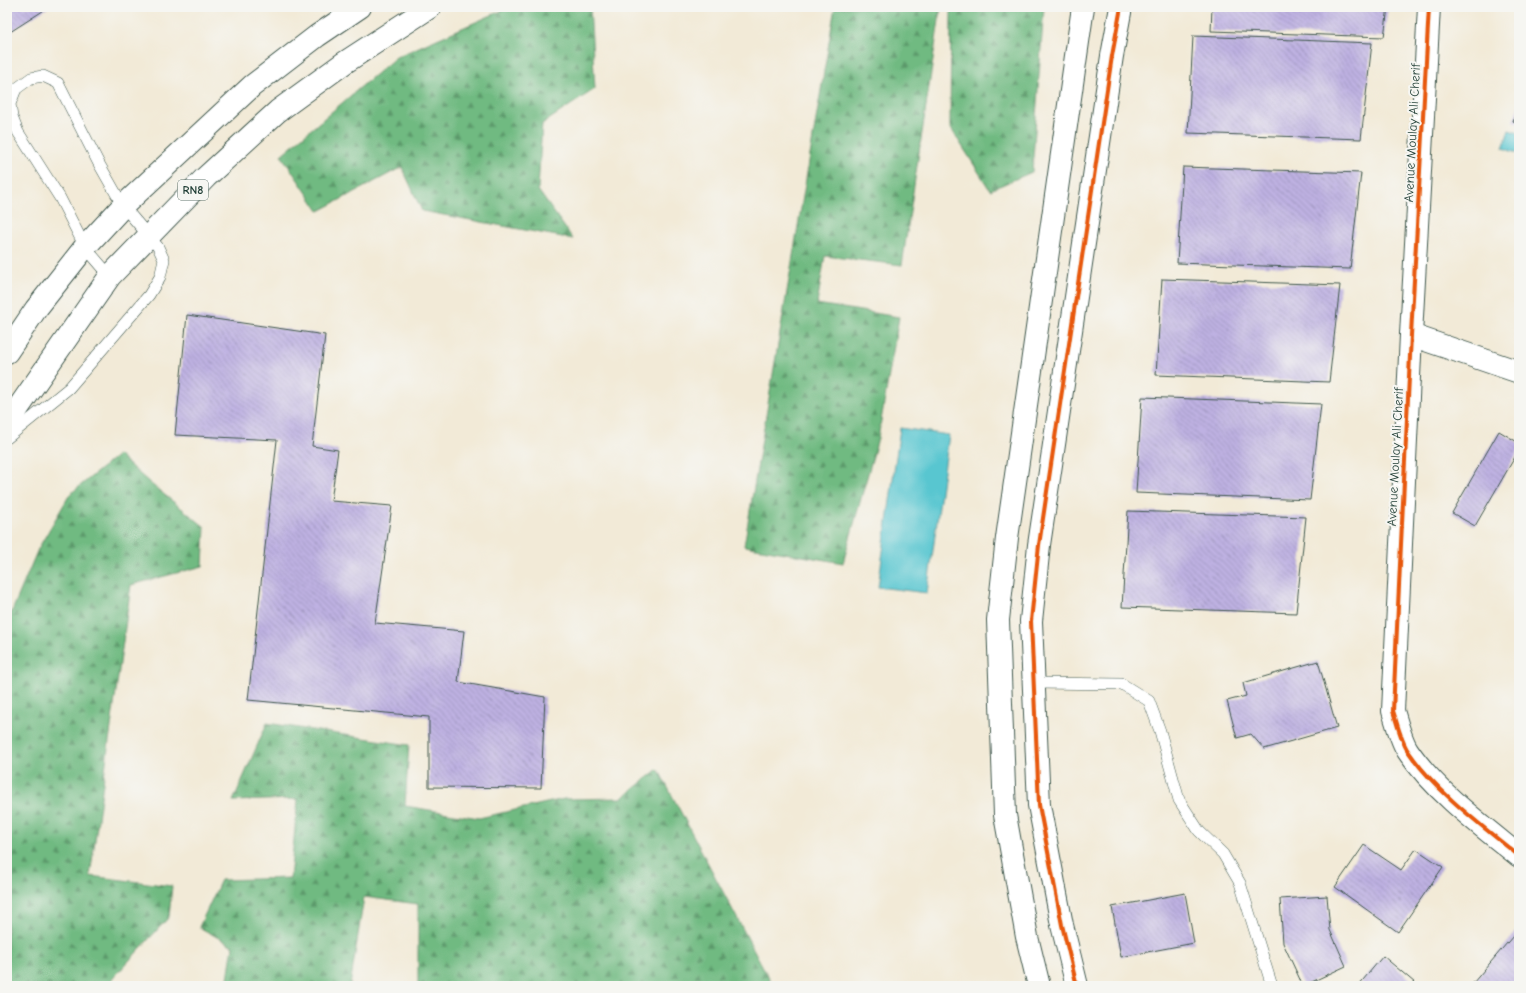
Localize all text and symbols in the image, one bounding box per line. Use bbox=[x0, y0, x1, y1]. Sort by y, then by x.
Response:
street label: Avenue Moulay Ali Cherif bbox=[1401, 62, 1423, 203]
road number: RN8 bbox=[178, 180, 208, 200]
street label: Avenue Moulay Ali Cherif bbox=[1384, 386, 1406, 527]

